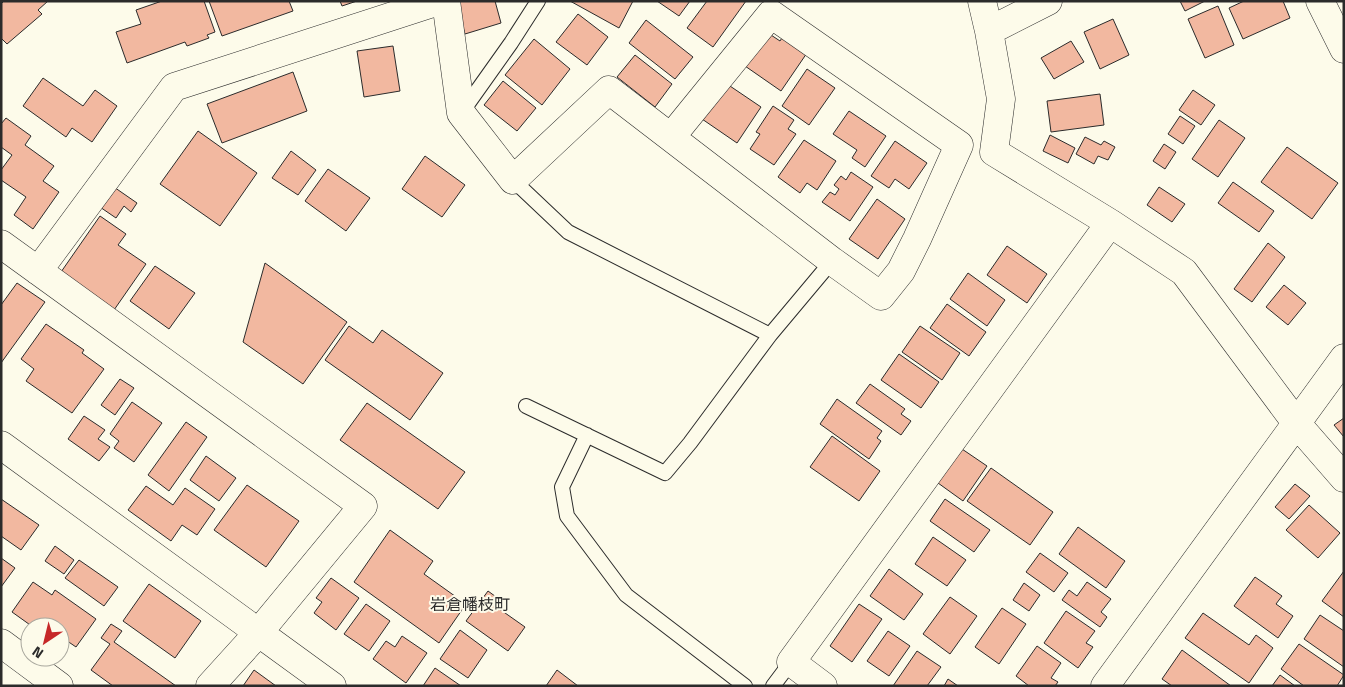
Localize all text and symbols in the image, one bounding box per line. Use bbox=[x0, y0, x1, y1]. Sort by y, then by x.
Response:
district label: 岩倉幡枝町 bbox=[430, 592, 510, 616]
north arrow bbox=[20, 617, 70, 667]
text: N bbox=[27, 642, 47, 664]

